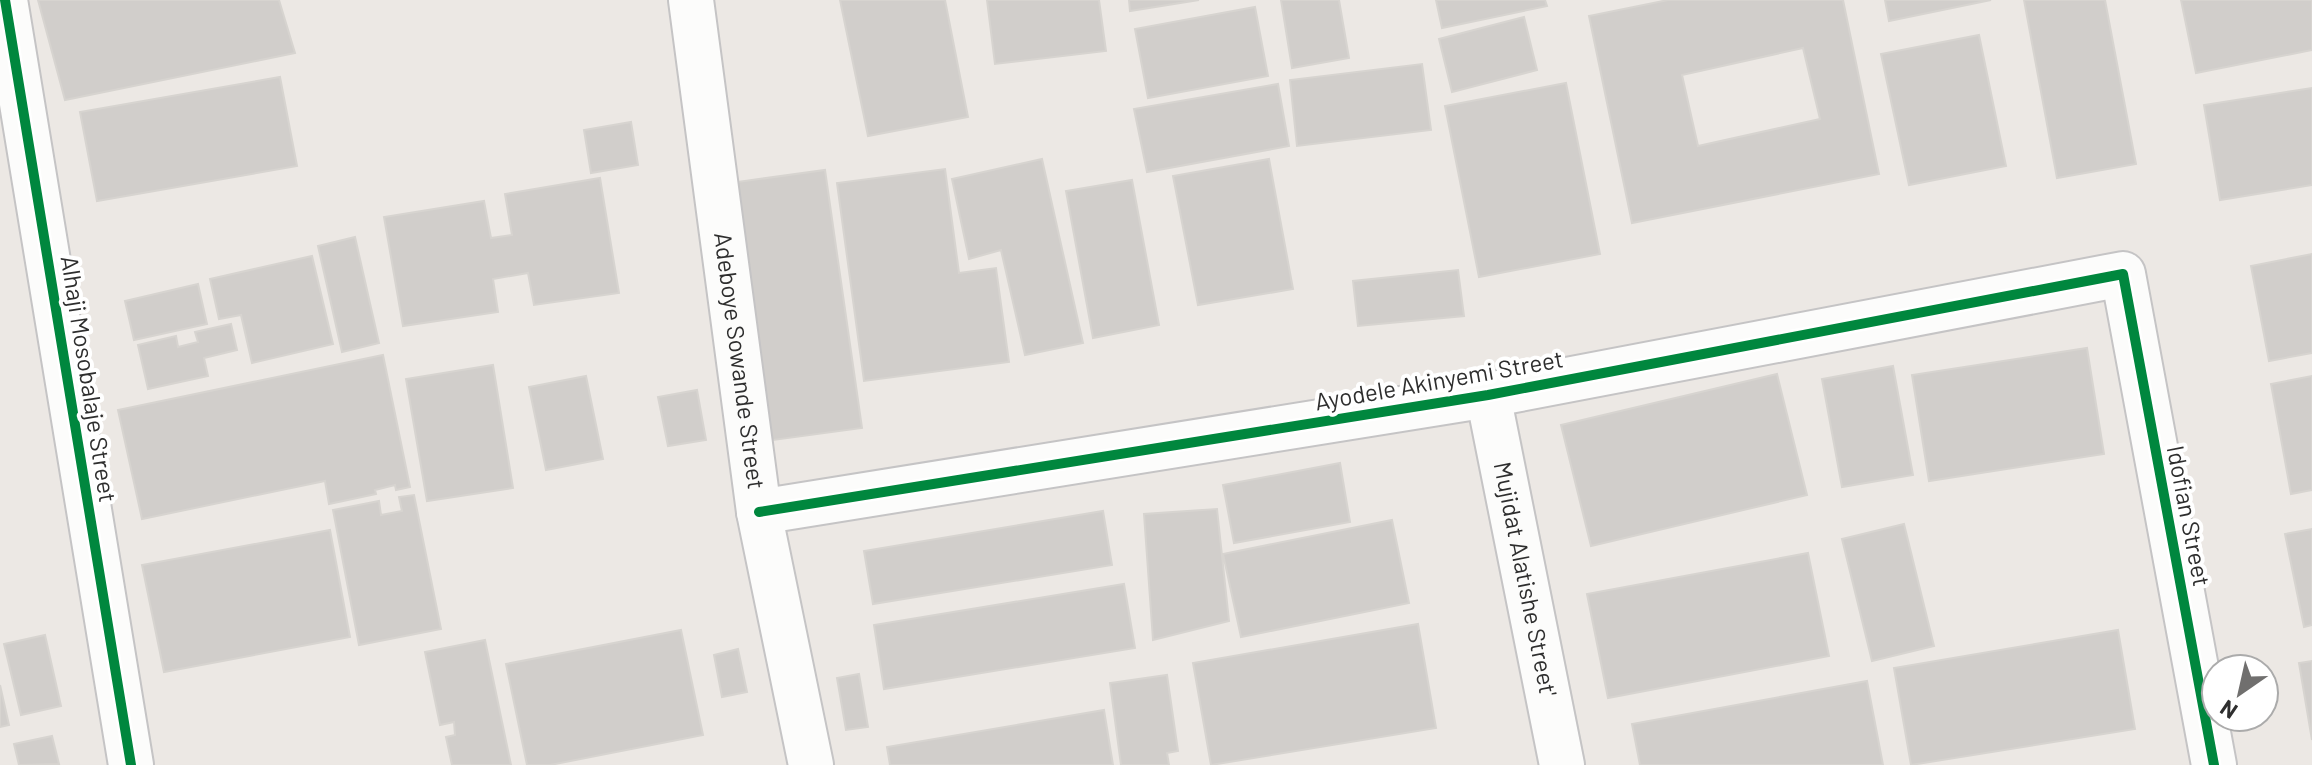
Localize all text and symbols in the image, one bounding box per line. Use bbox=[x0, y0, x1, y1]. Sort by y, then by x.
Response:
street label: Adeboye Sowande Street bbox=[709, 230, 772, 491]
street label: Alhaji Mosobalaje Street bbox=[56, 253, 123, 504]
street label: Ayodele Akinyemi Street bbox=[1312, 343, 1565, 416]
street label: Idofian Street bbox=[2162, 443, 2217, 588]
street label: Mujidat Alatishe Street' bbox=[1489, 459, 1564, 699]
north arrow bbox=[2200, 653, 2280, 733]
text: N bbox=[2215, 696, 2242, 725]

